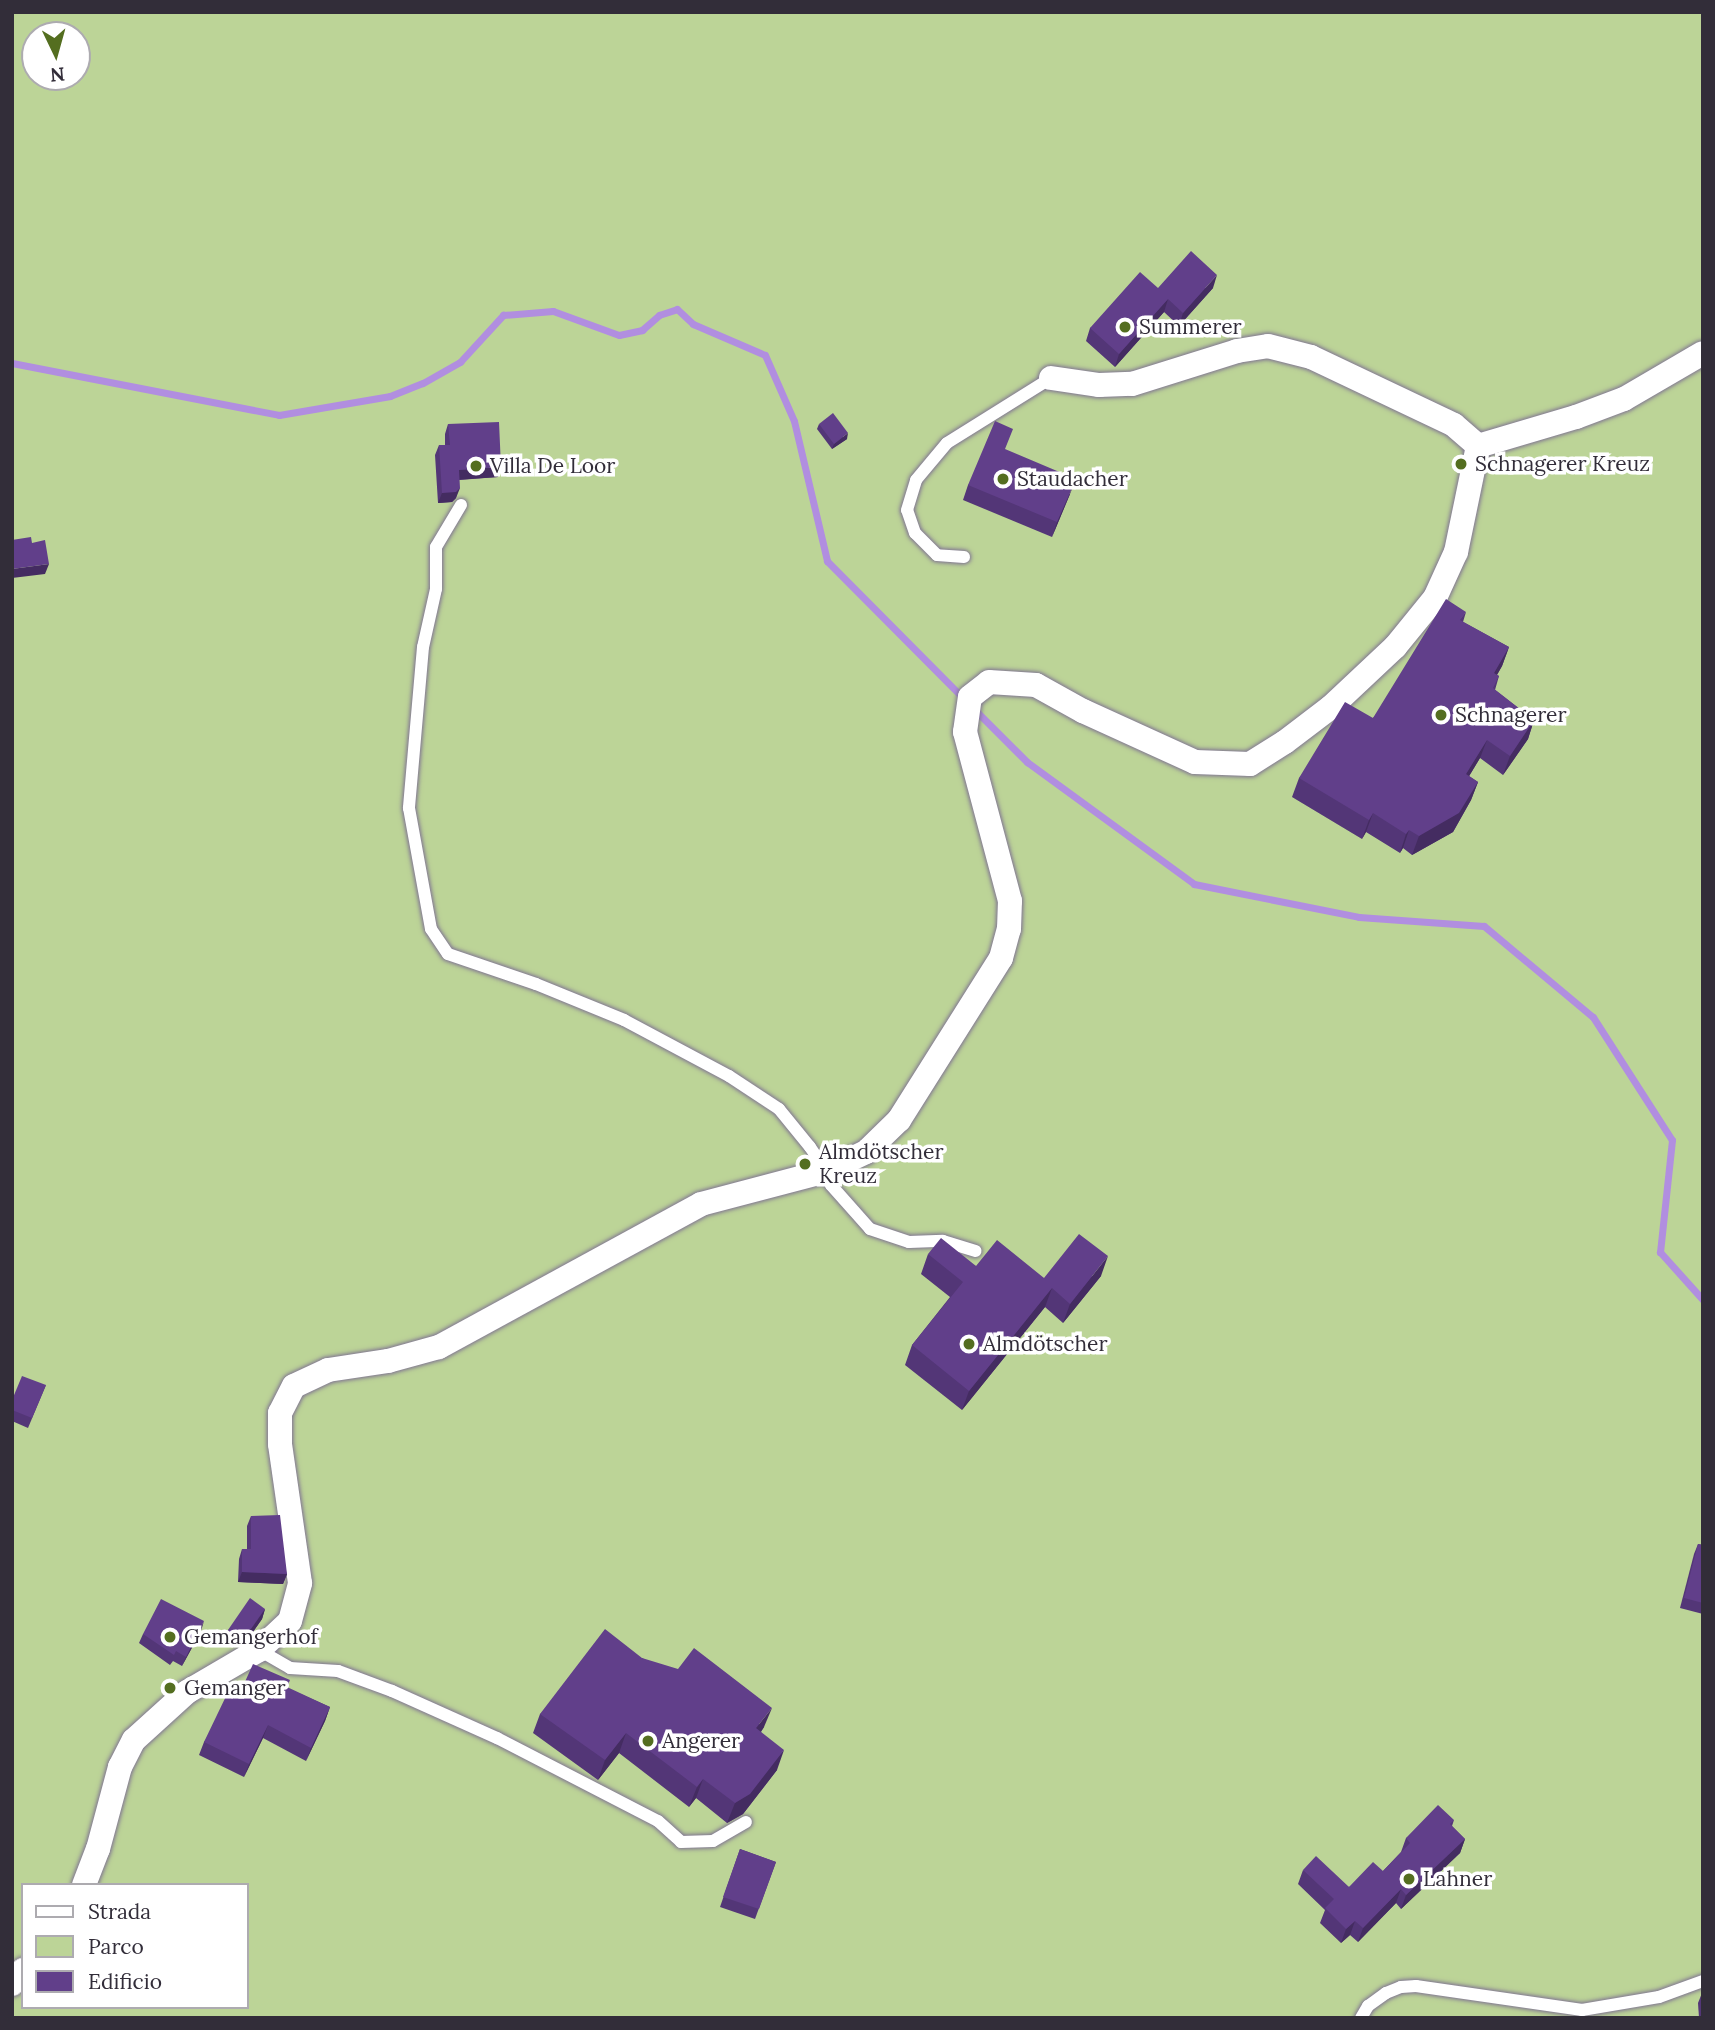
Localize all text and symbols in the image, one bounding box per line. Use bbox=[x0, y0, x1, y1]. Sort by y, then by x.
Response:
north arrow bbox=[21, 21, 91, 91]
text: N bbox=[49, 62, 66, 88]
place label: Summerer bbox=[1139, 314, 1242, 340]
marker: Summerer bbox=[1117, 319, 1133, 335]
place label: Schnagerer Kreuz bbox=[1475, 451, 1650, 477]
place label: Villa De Loor bbox=[490, 453, 615, 479]
marker: Schnagerer Kreuz bbox=[1453, 456, 1469, 472]
marker: Villa De Loor bbox=[468, 458, 484, 474]
place label: Staudacher bbox=[1017, 466, 1128, 492]
marker: Staudacher bbox=[995, 471, 1011, 487]
place label: Schnagerer bbox=[1455, 702, 1567, 728]
marker: Schnagerer bbox=[1433, 707, 1449, 723]
place label: Almdötscher Kreuz bbox=[819, 1139, 944, 1189]
marker: Almdötscher Kreuz bbox=[797, 1156, 813, 1172]
place label: Almdötscher bbox=[983, 1331, 1108, 1357]
marker: Almdötscher bbox=[961, 1336, 977, 1352]
place label: Gemangerhof bbox=[184, 1624, 317, 1650]
marker: Gemangerhof bbox=[162, 1629, 178, 1645]
place label: Gemanger bbox=[184, 1675, 286, 1701]
marker: Gemanger bbox=[162, 1680, 178, 1696]
place label: Angerer bbox=[662, 1728, 740, 1754]
marker: Angerer bbox=[640, 1733, 656, 1749]
place label: Lahner bbox=[1423, 1866, 1492, 1892]
marker: Lahner bbox=[1401, 1871, 1417, 1887]
legend bbox=[21, 1883, 248, 2009]
text: Strada bbox=[88, 1898, 151, 1925]
text: Parco bbox=[88, 1933, 144, 1960]
text: Edificio bbox=[88, 1968, 162, 1995]

